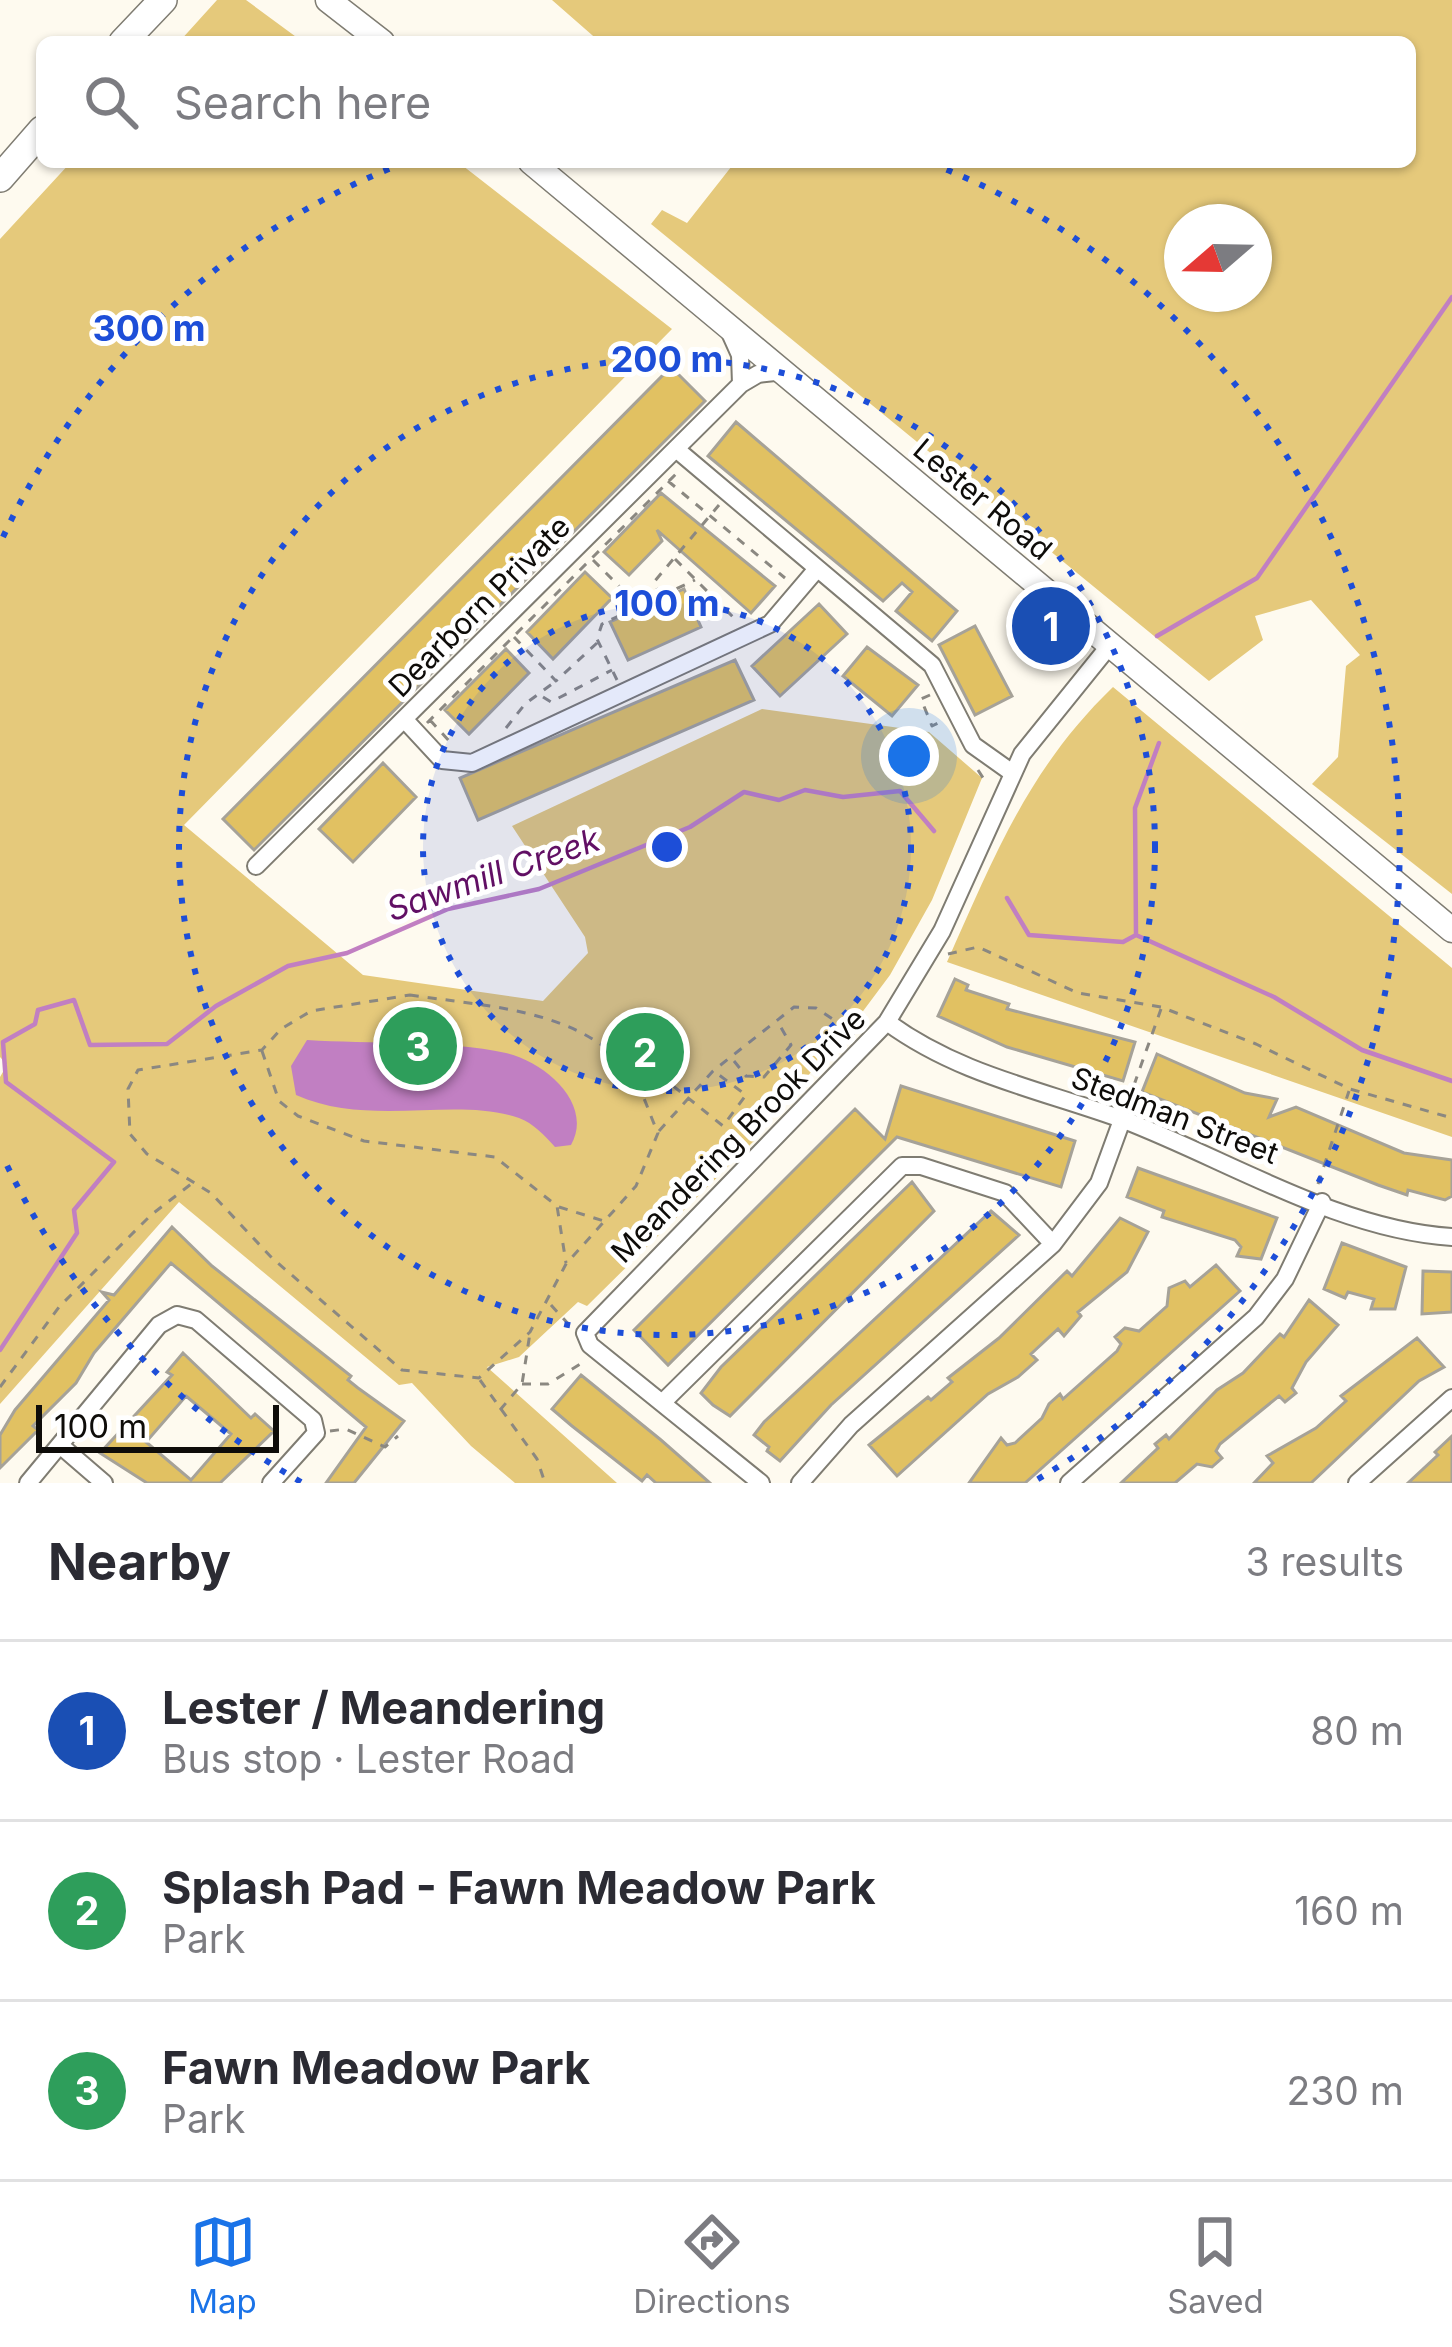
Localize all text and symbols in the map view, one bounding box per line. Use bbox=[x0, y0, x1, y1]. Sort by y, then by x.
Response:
search box bbox=[36, 36, 1416, 168]
icon: search bbox=[78, 69, 144, 135]
text: Search here bbox=[174, 75, 431, 130]
north arrow bbox=[1164, 204, 1272, 312]
text: 300 m bbox=[92, 306, 206, 350]
text: 200 m bbox=[611, 337, 723, 381]
street label: Lester Road bbox=[907, 431, 1059, 567]
street label: Dearborn Private bbox=[381, 508, 577, 704]
text: 100 m bbox=[614, 581, 720, 625]
pin: 1 bbox=[1012, 581, 1090, 671]
your location bbox=[879, 726, 939, 786]
water label: Sawmill Creek bbox=[381, 819, 606, 929]
centre of rings bbox=[646, 826, 688, 868]
street label: Meandering Brook Drive bbox=[603, 1000, 873, 1270]
pin: 3 bbox=[379, 1001, 457, 1091]
pin: 2 bbox=[606, 1007, 684, 1097]
street label: Stedman Street bbox=[1067, 1059, 1284, 1171]
scale bar bbox=[36, 1399, 279, 1452]
text: 100 m bbox=[54, 1406, 147, 1446]
text: Nearby bbox=[48, 1531, 231, 1592]
text: 3 results bbox=[1246, 1538, 1404, 1585]
text: Lester / Meandering bbox=[162, 1680, 605, 1735]
text: 1 bbox=[79, 1707, 95, 1754]
text: 80 m bbox=[1310, 1707, 1404, 1754]
text: Bus stop · Lester Road bbox=[162, 1735, 576, 1782]
text: Splash Pad - Fawn Meadow Park bbox=[162, 1860, 876, 1915]
text: 2 bbox=[75, 1887, 99, 1934]
text: 160 m bbox=[1294, 1887, 1404, 1934]
text: Park bbox=[162, 1915, 246, 1962]
text: Fawn Meadow Park bbox=[162, 2040, 590, 2095]
text: 3 bbox=[74, 2067, 100, 2114]
text: 230 m bbox=[1286, 2067, 1404, 2114]
text: Park bbox=[162, 2095, 246, 2142]
tab: Map bbox=[188, 2209, 257, 2321]
tab: Directions bbox=[633, 2209, 791, 2321]
tab: Saved bbox=[1167, 2209, 1264, 2321]

